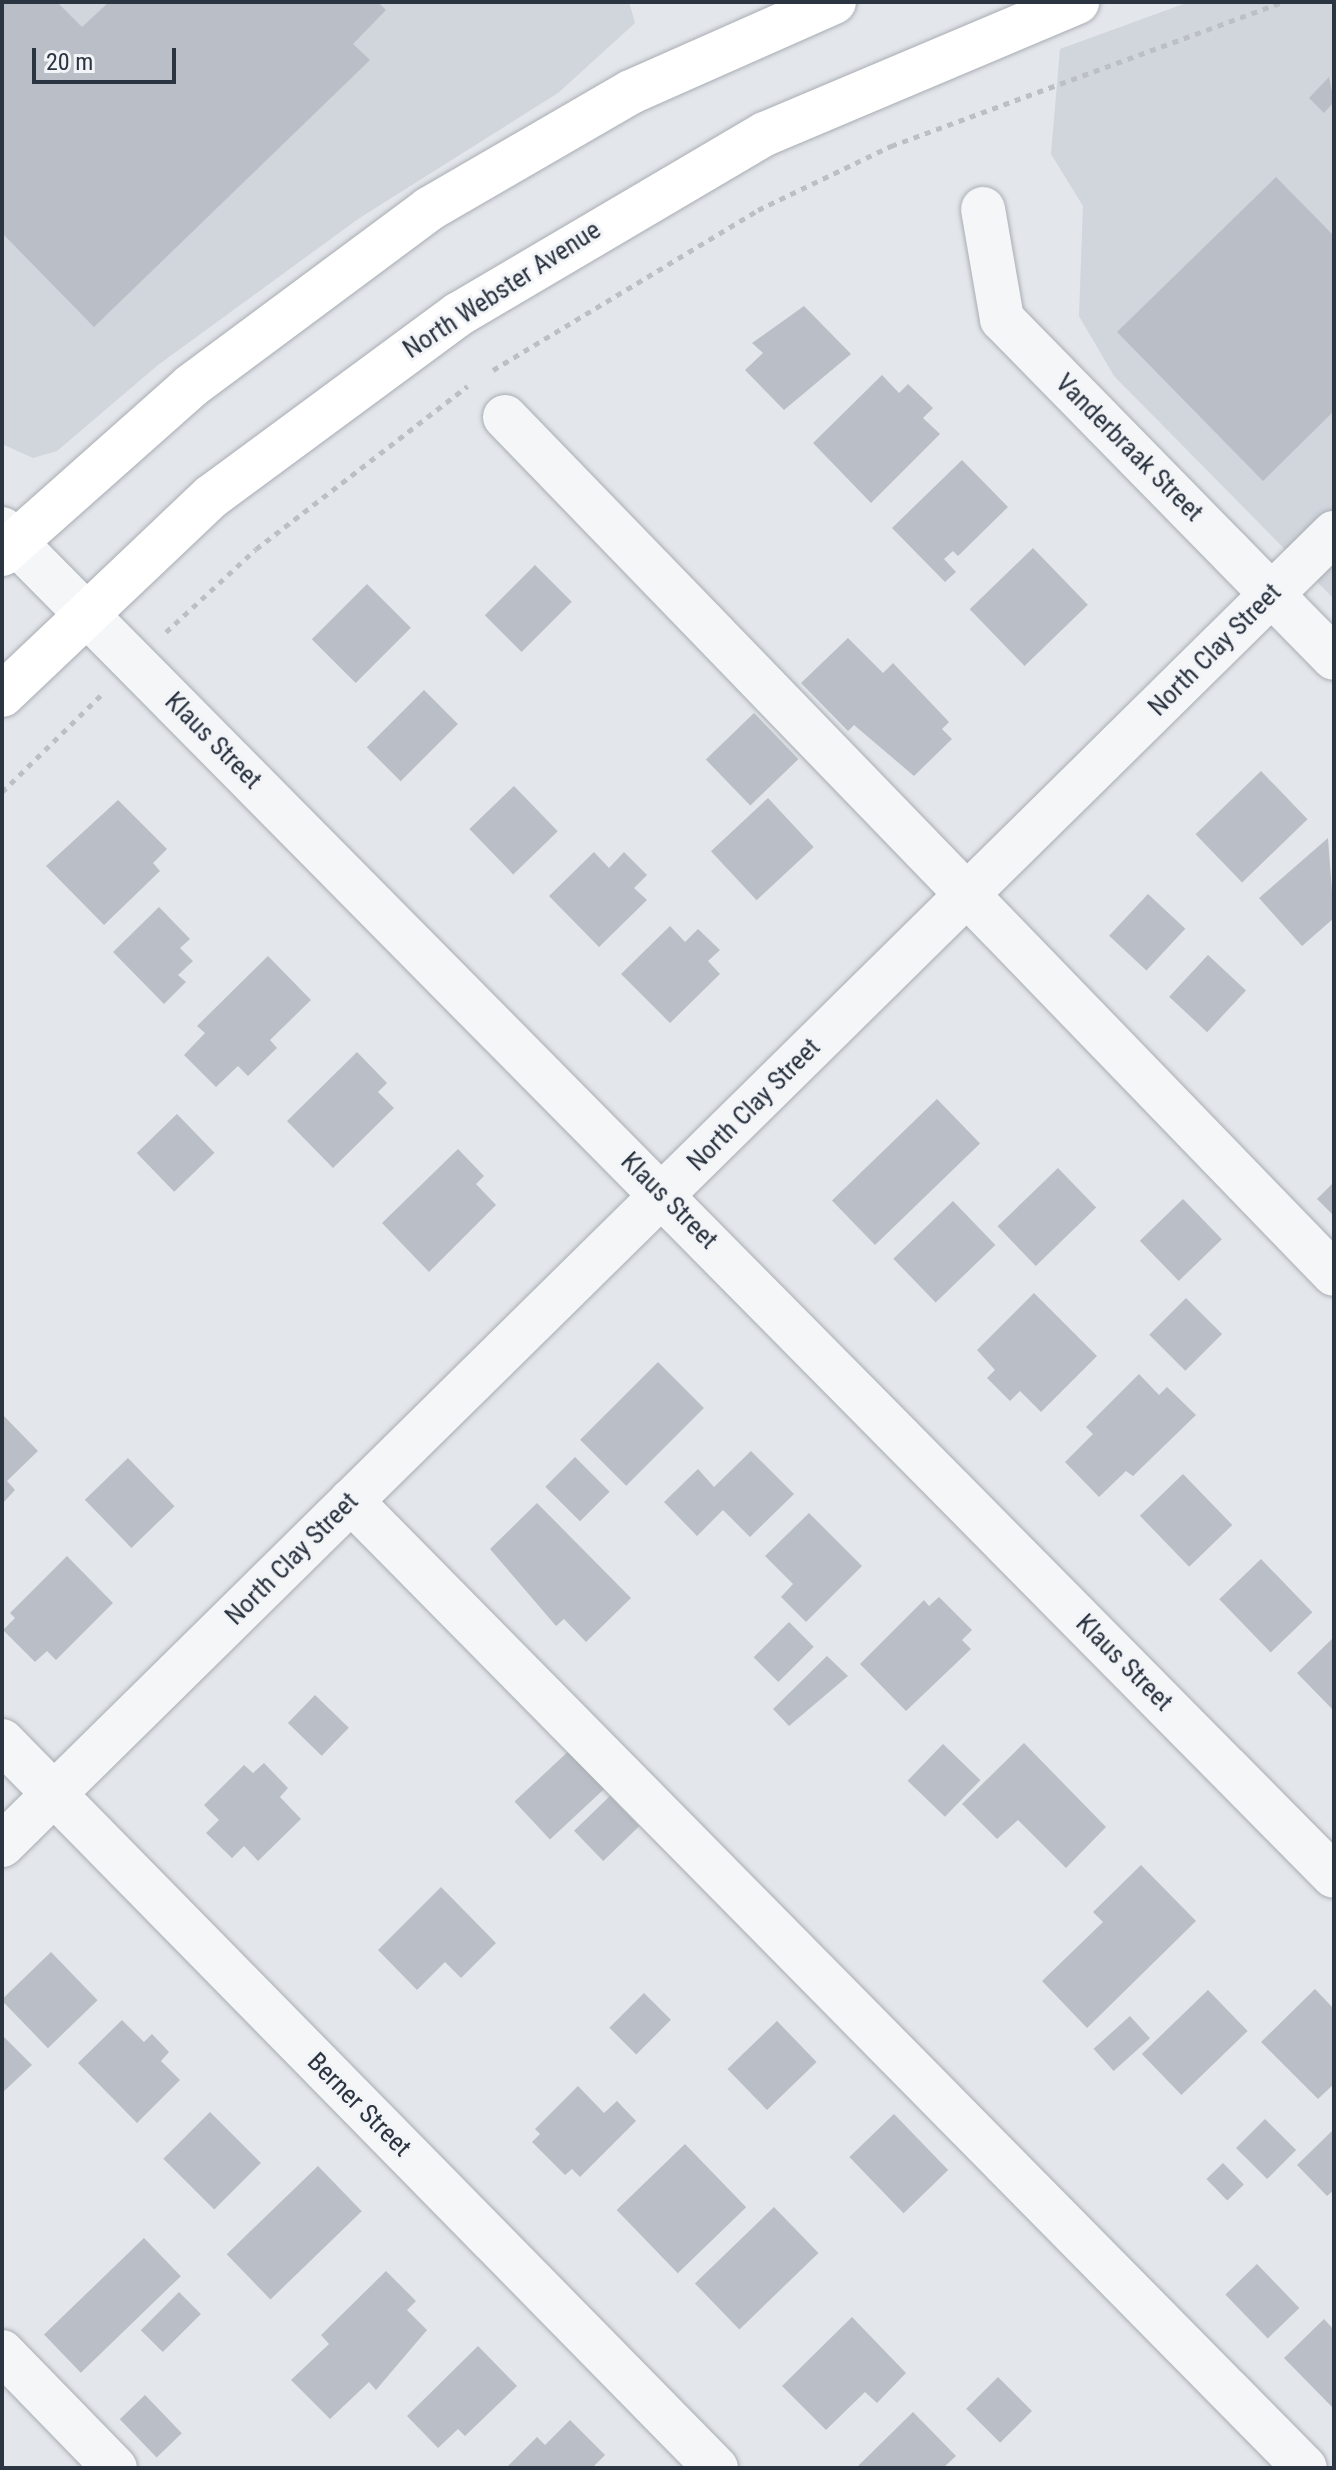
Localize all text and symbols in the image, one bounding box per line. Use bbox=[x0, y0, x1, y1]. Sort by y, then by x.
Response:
scale bar bbox=[36, 32, 180, 82]
text: 20 m bbox=[46, 48, 93, 76]
street label: North Webster Avenue bbox=[398, 215, 606, 365]
street label: Vanderbraak Street bbox=[1049, 368, 1209, 528]
street label: North Clay Street bbox=[1142, 577, 1288, 723]
street label: Klaus Street bbox=[158, 686, 268, 796]
street label: North Clay Street bbox=[681, 1032, 827, 1178]
street label: Klaus Street bbox=[614, 1146, 724, 1256]
street label: North Clay Street bbox=[219, 1486, 365, 1632]
street label: Klaus Street bbox=[1069, 1608, 1179, 1718]
street label: Berner Street bbox=[301, 2047, 417, 2163]

